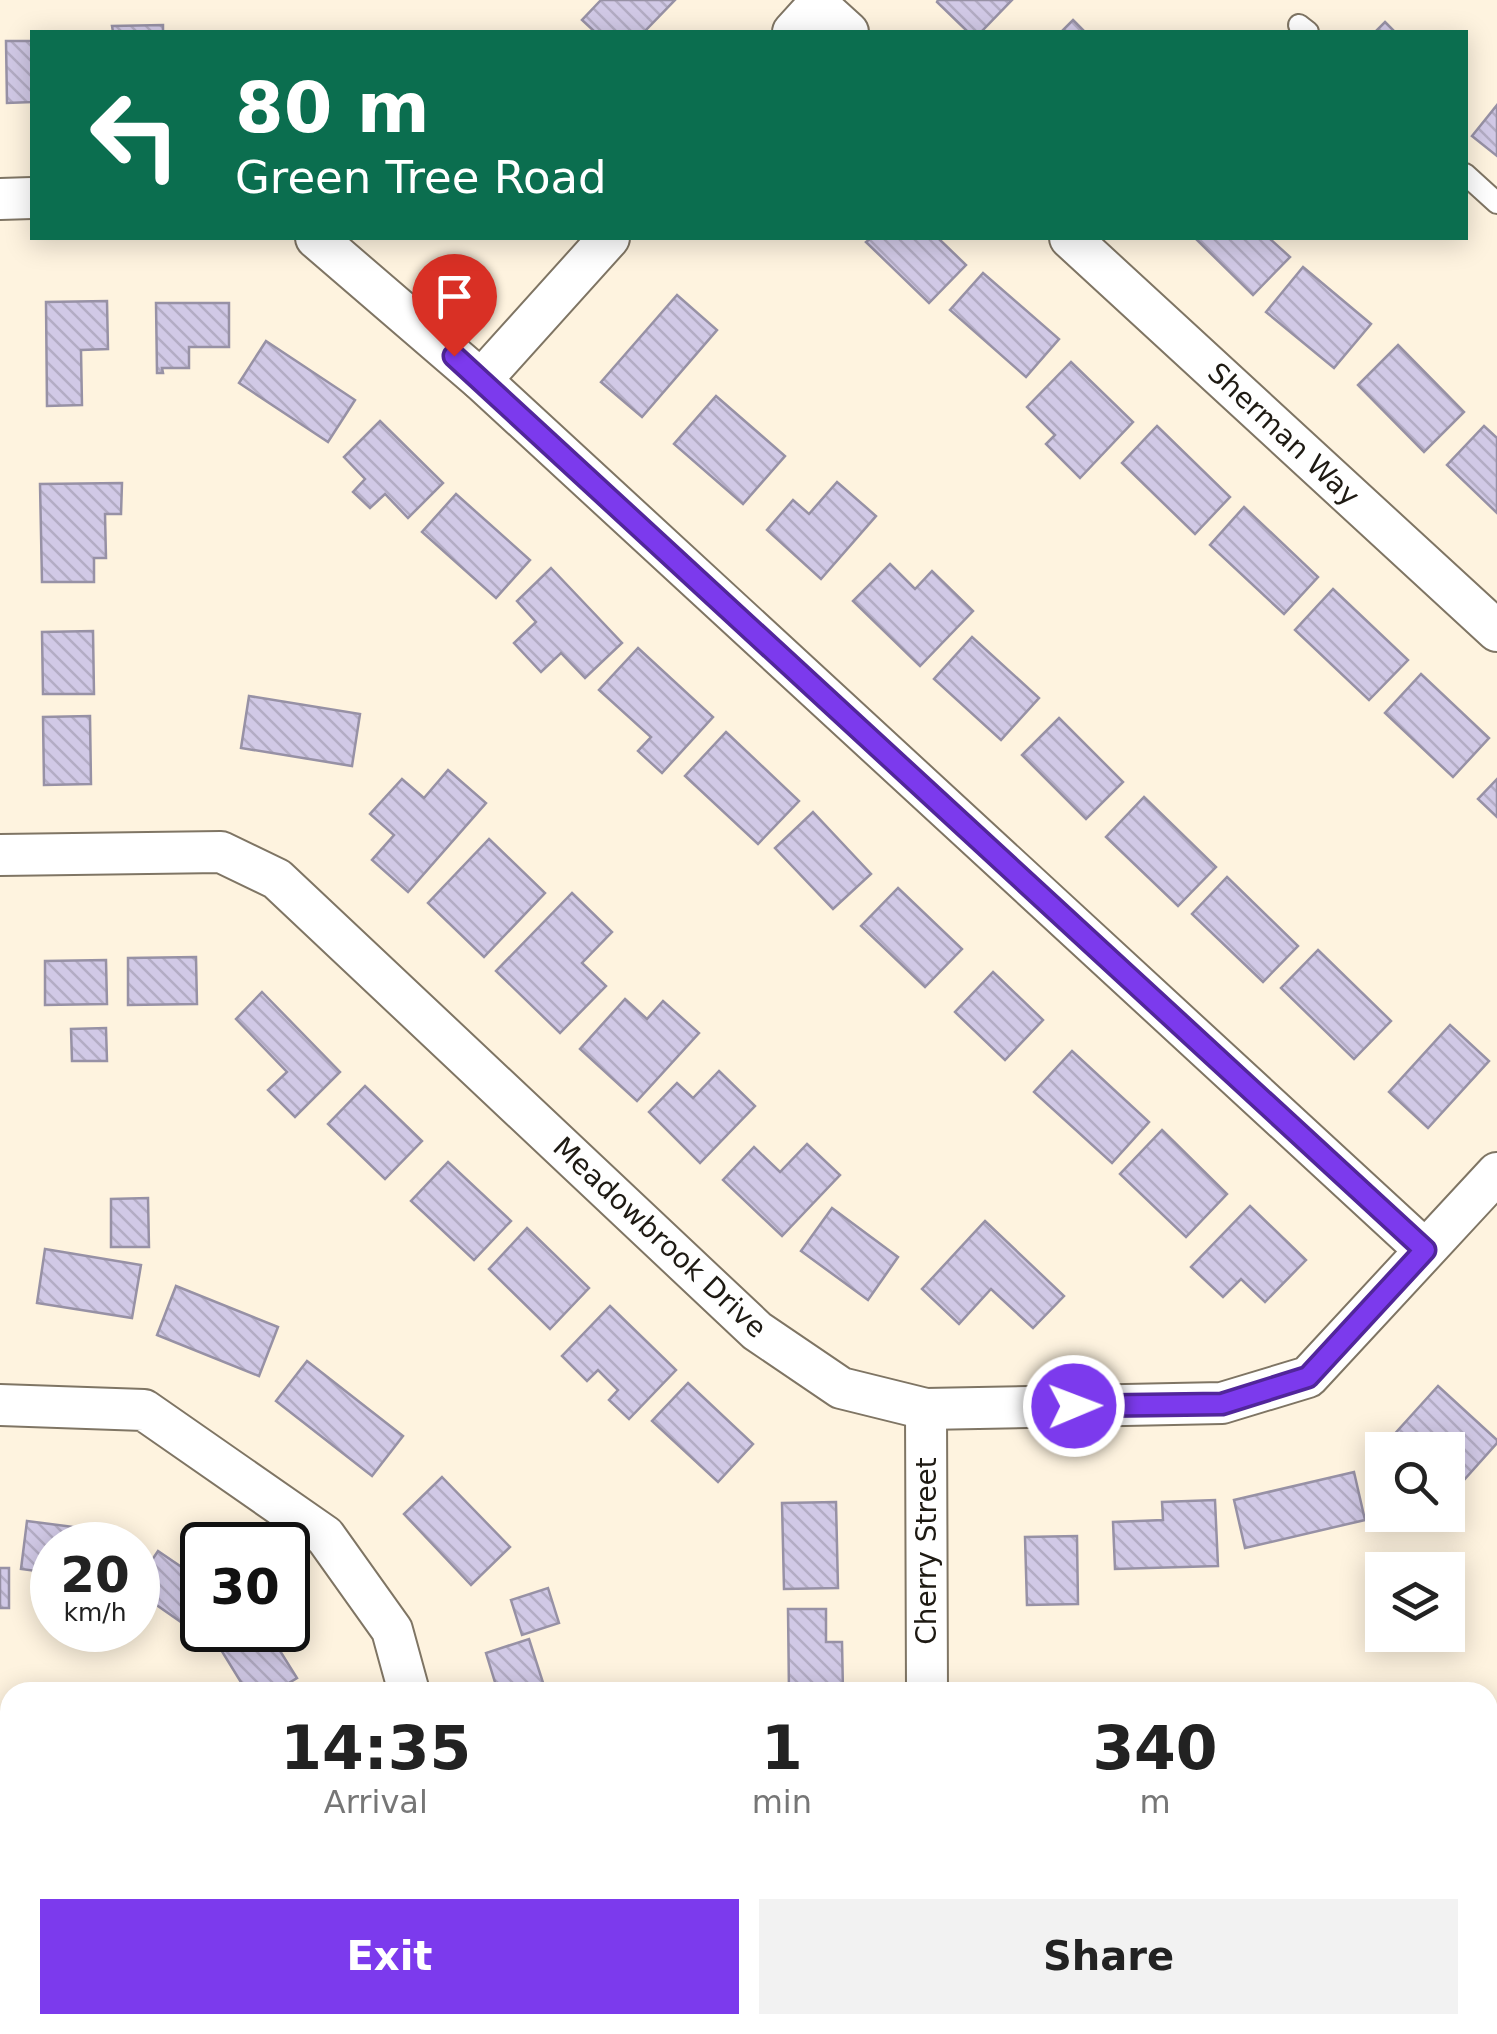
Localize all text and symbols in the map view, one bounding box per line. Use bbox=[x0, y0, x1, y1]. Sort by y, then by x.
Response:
text: 80 m bbox=[235, 67, 430, 149]
icon: left bbox=[70, 70, 200, 200]
text: Green Tree Road bbox=[235, 151, 607, 204]
pin bbox=[412, 254, 497, 357]
icon: arrive bbox=[427, 269, 482, 324]
street label: Sherman Way bbox=[1201, 356, 1366, 513]
street label: Meadowbrook Drive bbox=[546, 1130, 773, 1345]
position arrow bbox=[1022, 1354, 1126, 1458]
map controls bbox=[1365, 1432, 1465, 1652]
button: search bbox=[1365, 1432, 1465, 1532]
street label: Cherry Street bbox=[910, 1457, 943, 1645]
speed limit sign: 30 bbox=[180, 1522, 310, 1652]
text: 20 bbox=[60, 1546, 130, 1604]
button: layers bbox=[1365, 1552, 1465, 1652]
text: km/h bbox=[63, 1598, 127, 1627]
text: 14:35 bbox=[280, 1713, 471, 1783]
text: 1 bbox=[761, 1713, 803, 1783]
text: 340 bbox=[1092, 1713, 1218, 1783]
text: Arrival bbox=[324, 1783, 428, 1821]
text: min bbox=[752, 1783, 812, 1821]
text: m bbox=[1139, 1783, 1171, 1821]
button: Exit bbox=[40, 1899, 739, 2014]
button: Share bbox=[759, 1899, 1458, 2014]

